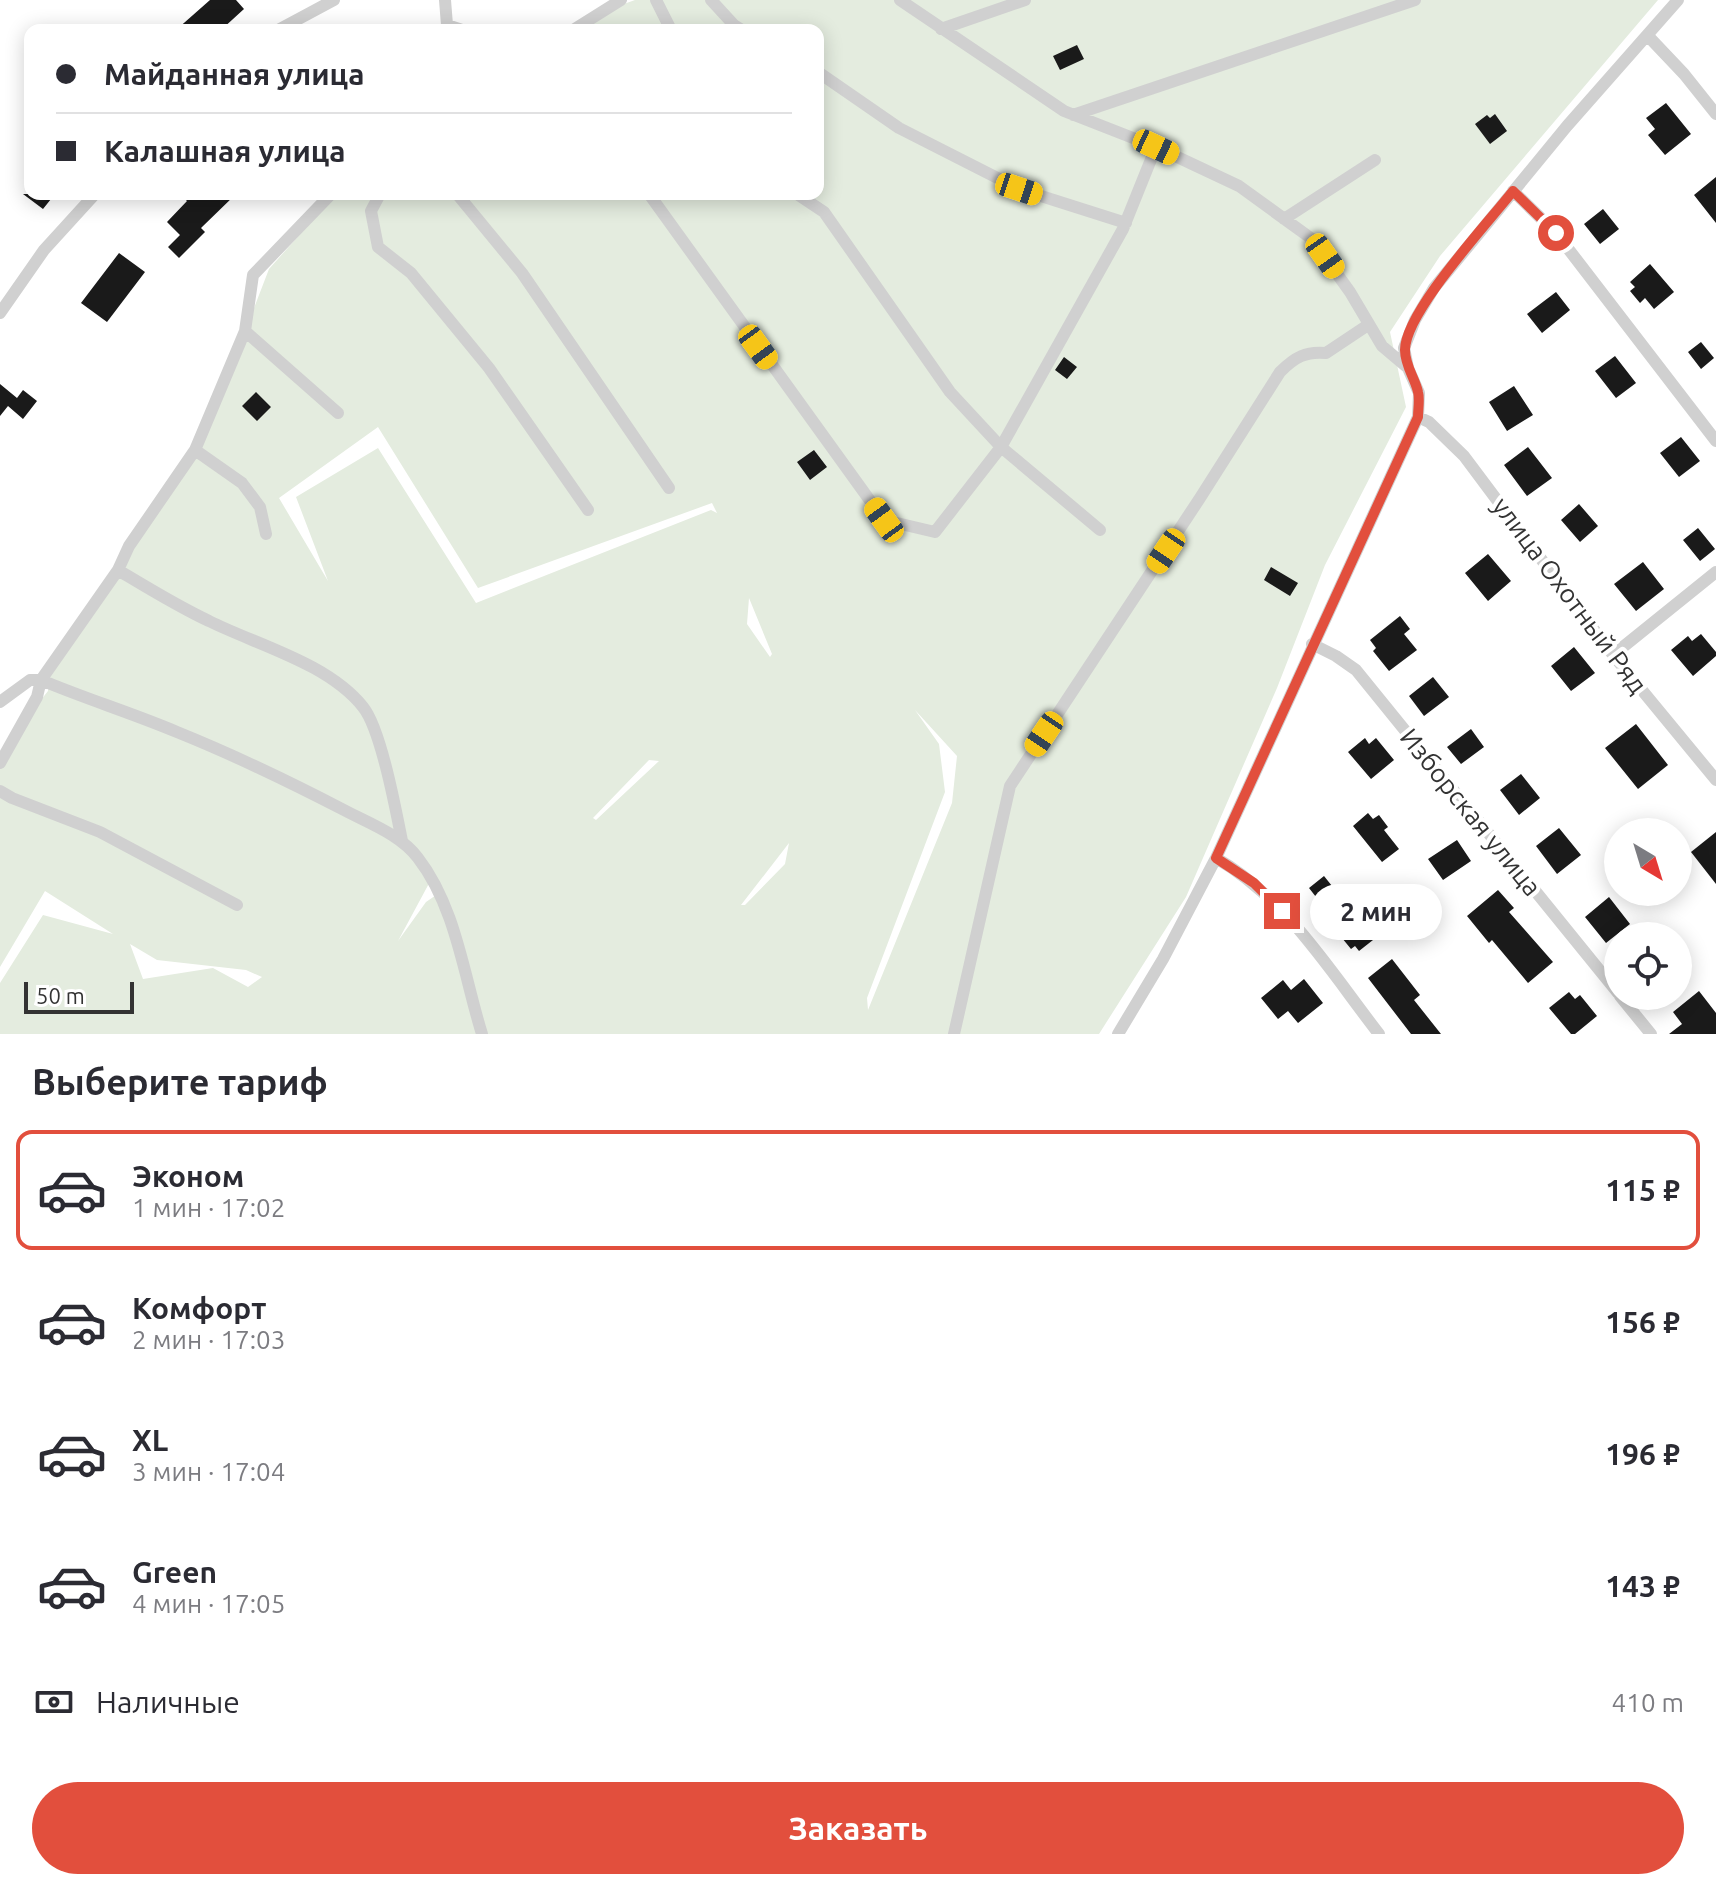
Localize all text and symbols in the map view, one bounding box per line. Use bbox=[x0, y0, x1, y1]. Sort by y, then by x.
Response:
text: Майданная улица bbox=[104, 57, 364, 91]
car bbox=[1129, 126, 1183, 168]
text: Калашная улица bbox=[104, 134, 346, 168]
car bbox=[992, 170, 1046, 208]
route start bbox=[1538, 215, 1574, 251]
car bbox=[1301, 229, 1349, 283]
car bbox=[734, 321, 782, 373]
street label: улица Охотный Ряд bbox=[1487, 491, 1653, 699]
car bbox=[860, 494, 908, 546]
car bbox=[1143, 524, 1189, 578]
car bbox=[1021, 707, 1067, 761]
street label: Изборская улица bbox=[1395, 723, 1547, 901]
north arrow bbox=[1604, 818, 1692, 906]
map controls bbox=[1604, 818, 1692, 1010]
callout: 2 мин bbox=[1310, 883, 1442, 939]
route end bbox=[1264, 893, 1300, 929]
text: 2 мин bbox=[1340, 897, 1412, 926]
button: locate bbox=[1604, 922, 1692, 1010]
scale bar bbox=[24, 978, 134, 1014]
text: 50 m bbox=[36, 983, 85, 1008]
text: Выберите тариф bbox=[32, 1061, 328, 1102]
icon: car bbox=[36, 1154, 108, 1226]
text: Эконом bbox=[132, 1159, 244, 1193]
text: 115 ₽ bbox=[1605, 1173, 1680, 1207]
text: 1 мин · 17:02 bbox=[132, 1193, 285, 1222]
icon: car bbox=[36, 1286, 108, 1358]
text: Комфорт bbox=[132, 1291, 266, 1325]
text: 156 ₽ bbox=[1605, 1305, 1680, 1339]
text: 2 мин · 17:03 bbox=[132, 1325, 285, 1354]
icon: car bbox=[36, 1418, 108, 1490]
text: XL bbox=[132, 1423, 168, 1457]
text: 196 ₽ bbox=[1605, 1437, 1680, 1471]
text: 3 мин · 17:04 bbox=[132, 1457, 285, 1486]
icon: car bbox=[36, 1550, 108, 1622]
text: Green bbox=[132, 1555, 217, 1589]
text: 143 ₽ bbox=[1605, 1569, 1680, 1603]
text: 4 мин · 17:05 bbox=[132, 1589, 285, 1618]
icon: cash bbox=[32, 1680, 76, 1724]
text: Наличные bbox=[96, 1685, 240, 1719]
text: 410 m bbox=[1612, 1688, 1684, 1717]
button: Заказать bbox=[32, 1782, 1684, 1874]

